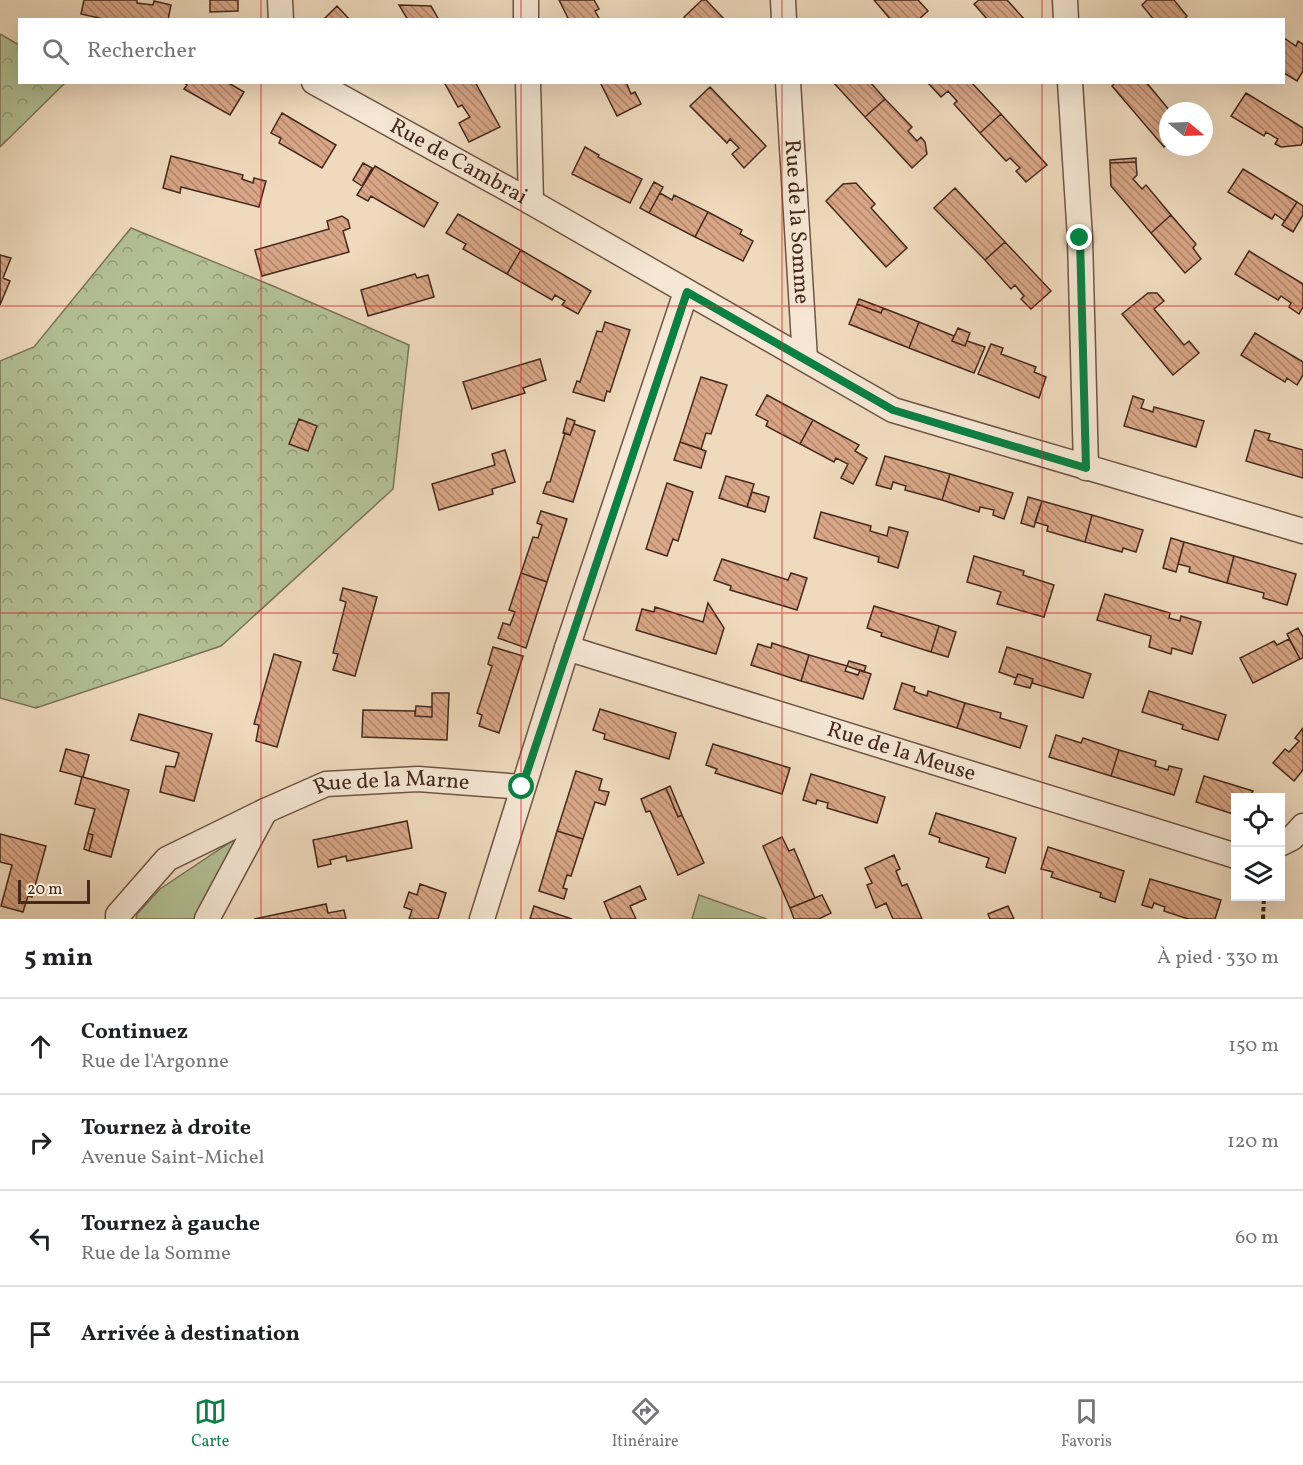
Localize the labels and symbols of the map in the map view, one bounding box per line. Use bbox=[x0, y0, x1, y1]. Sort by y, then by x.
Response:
north arrow bbox=[1159, 102, 1213, 156]
street label: Rue de Cambrai bbox=[384, 111, 533, 213]
street label: Rue de la Somme bbox=[776, 139, 817, 305]
route end bbox=[1066, 224, 1092, 250]
street label: Rue de la Meuse bbox=[823, 714, 979, 790]
street label: Rue de la Marne bbox=[309, 763, 471, 803]
route start bbox=[508, 773, 534, 799]
scale bar bbox=[18, 877, 90, 904]

